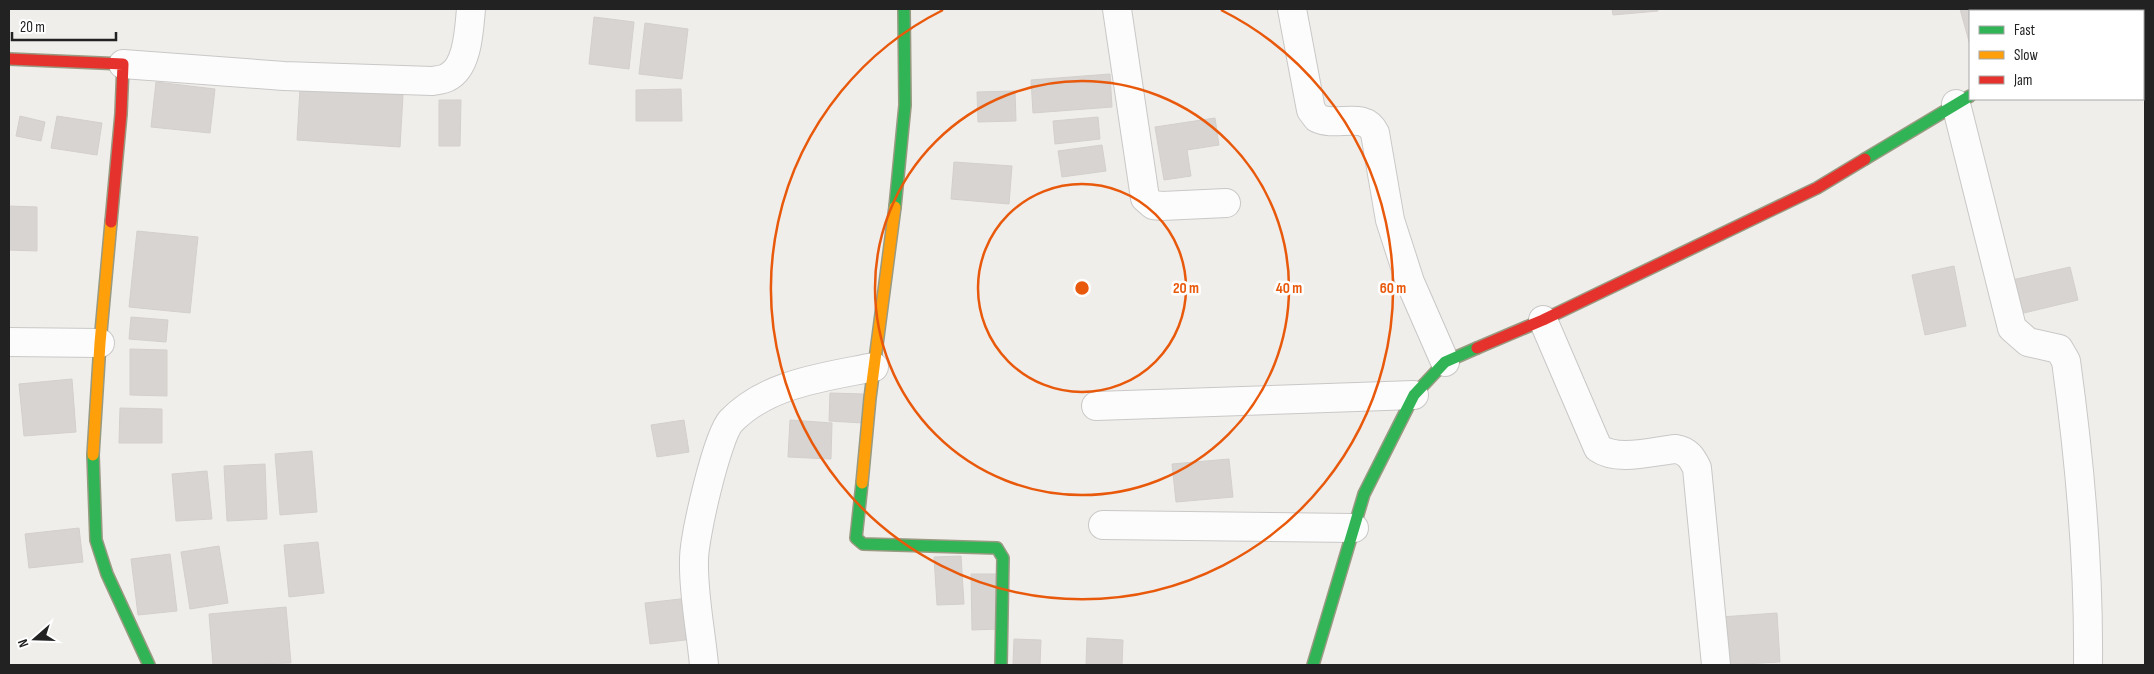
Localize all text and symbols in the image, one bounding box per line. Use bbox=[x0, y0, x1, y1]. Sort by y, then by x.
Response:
scale bar bbox=[12, 10, 116, 42]
legend bbox=[1969, 10, 2144, 100]
text: 20 m bbox=[20, 18, 45, 37]
text: Fast bbox=[2014, 21, 2036, 40]
text: Slow bbox=[2014, 46, 2038, 65]
text: Jam bbox=[2013, 71, 2032, 90]
centre of rings bbox=[1073, 279, 1091, 297]
text: 20 m bbox=[1173, 279, 1199, 298]
text: 40 m bbox=[1276, 279, 1302, 298]
text: 60 m bbox=[1380, 279, 1406, 298]
north arrow bbox=[10, 614, 60, 664]
text: N bbox=[14, 637, 33, 650]

